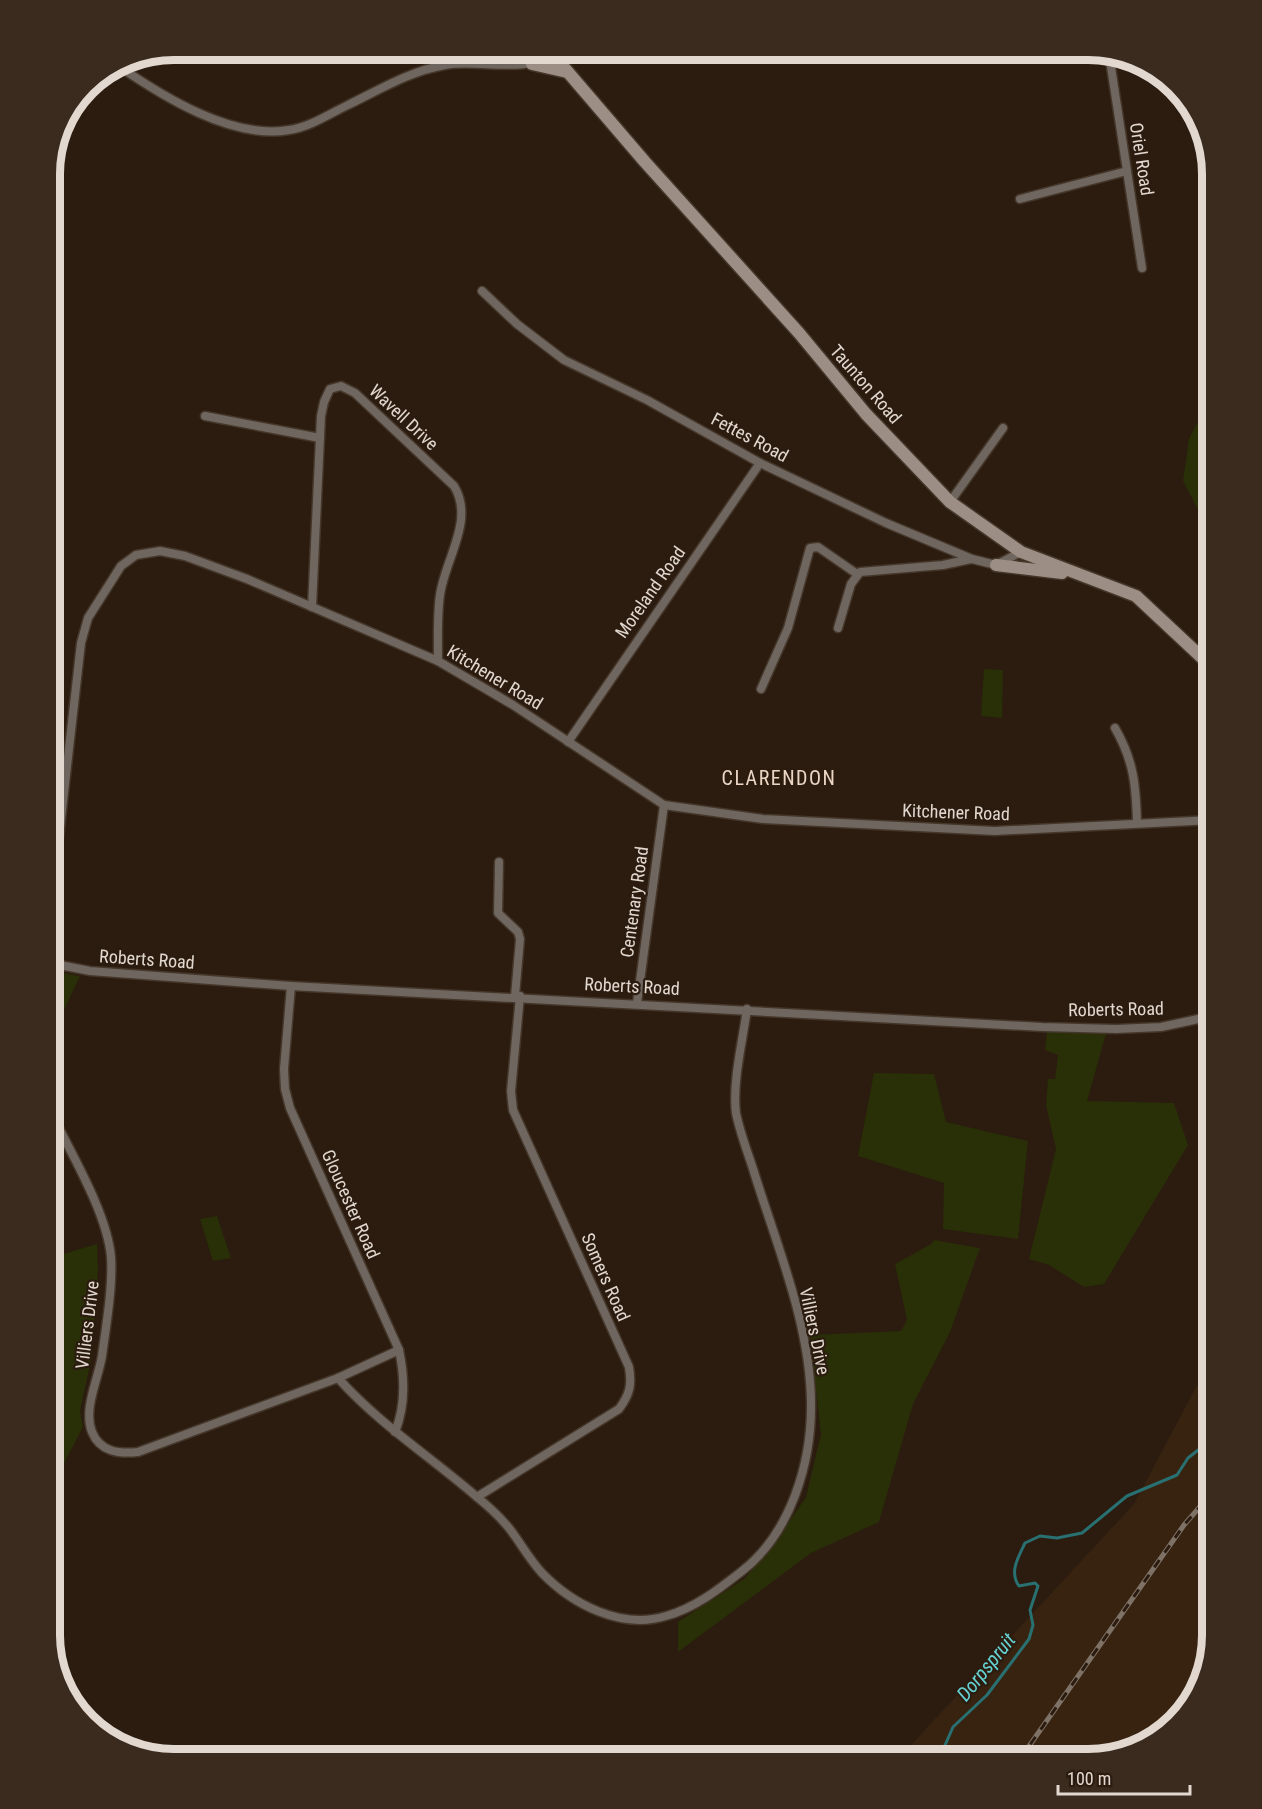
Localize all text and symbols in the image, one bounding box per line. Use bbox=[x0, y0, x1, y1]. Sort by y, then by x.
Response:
street label: Oriel Road bbox=[1126, 121, 1158, 197]
street label: Taunton Road bbox=[826, 340, 906, 428]
street label: Wavell Drive bbox=[365, 380, 443, 454]
street label: Fettes Road bbox=[708, 408, 792, 466]
street label: Moreland Road bbox=[611, 542, 689, 642]
street label: Kitchener Road bbox=[443, 640, 547, 714]
district label: CLARENDON bbox=[722, 766, 836, 790]
street label: Kitchener Road bbox=[902, 800, 1010, 824]
street label: Centenary Road bbox=[616, 845, 652, 959]
street label: Roberts Road bbox=[99, 945, 195, 973]
street label: Roberts Road bbox=[584, 973, 680, 999]
street label: Roberts Road bbox=[1068, 998, 1164, 1020]
street label: Gloucester Road bbox=[318, 1146, 384, 1262]
street label: Somers Road bbox=[577, 1230, 635, 1324]
street label: Villiers Drive bbox=[71, 1280, 103, 1370]
street label: Villiers Drive bbox=[795, 1285, 835, 1377]
water label: Dorpspruit bbox=[951, 1628, 1021, 1706]
scale bar bbox=[1058, 1758, 1190, 1796]
text: 100 m bbox=[1067, 1768, 1111, 1789]

